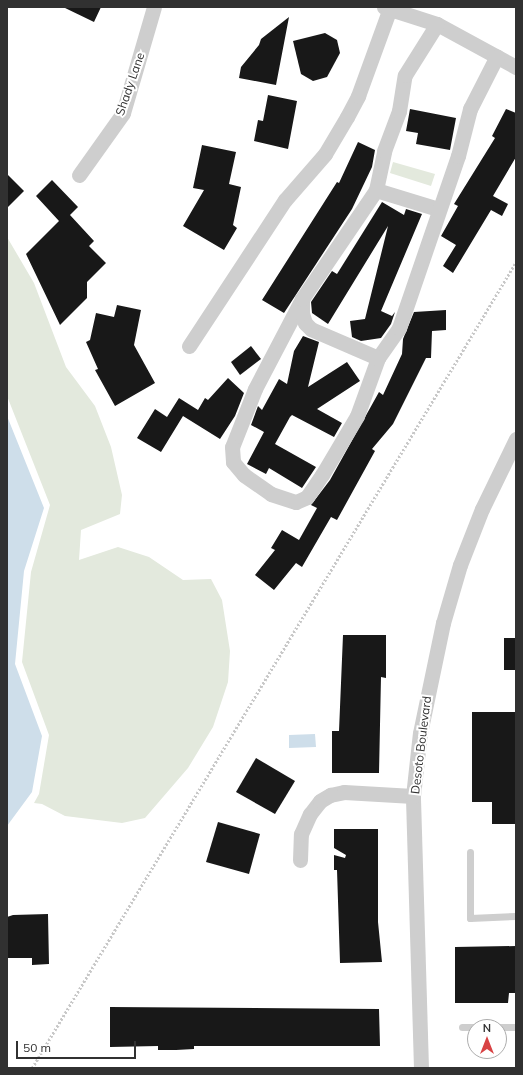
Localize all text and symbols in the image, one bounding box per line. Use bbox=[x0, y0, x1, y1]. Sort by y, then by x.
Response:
street label: Shady Lane bbox=[112, 51, 148, 117]
street label: Desoto Boulevard bbox=[408, 695, 434, 795]
north arrow bbox=[467, 1019, 507, 1059]
text: N bbox=[483, 1021, 491, 1035]
scale bar bbox=[18, 1033, 138, 1059]
text: 50 m bbox=[23, 1040, 51, 1055]

